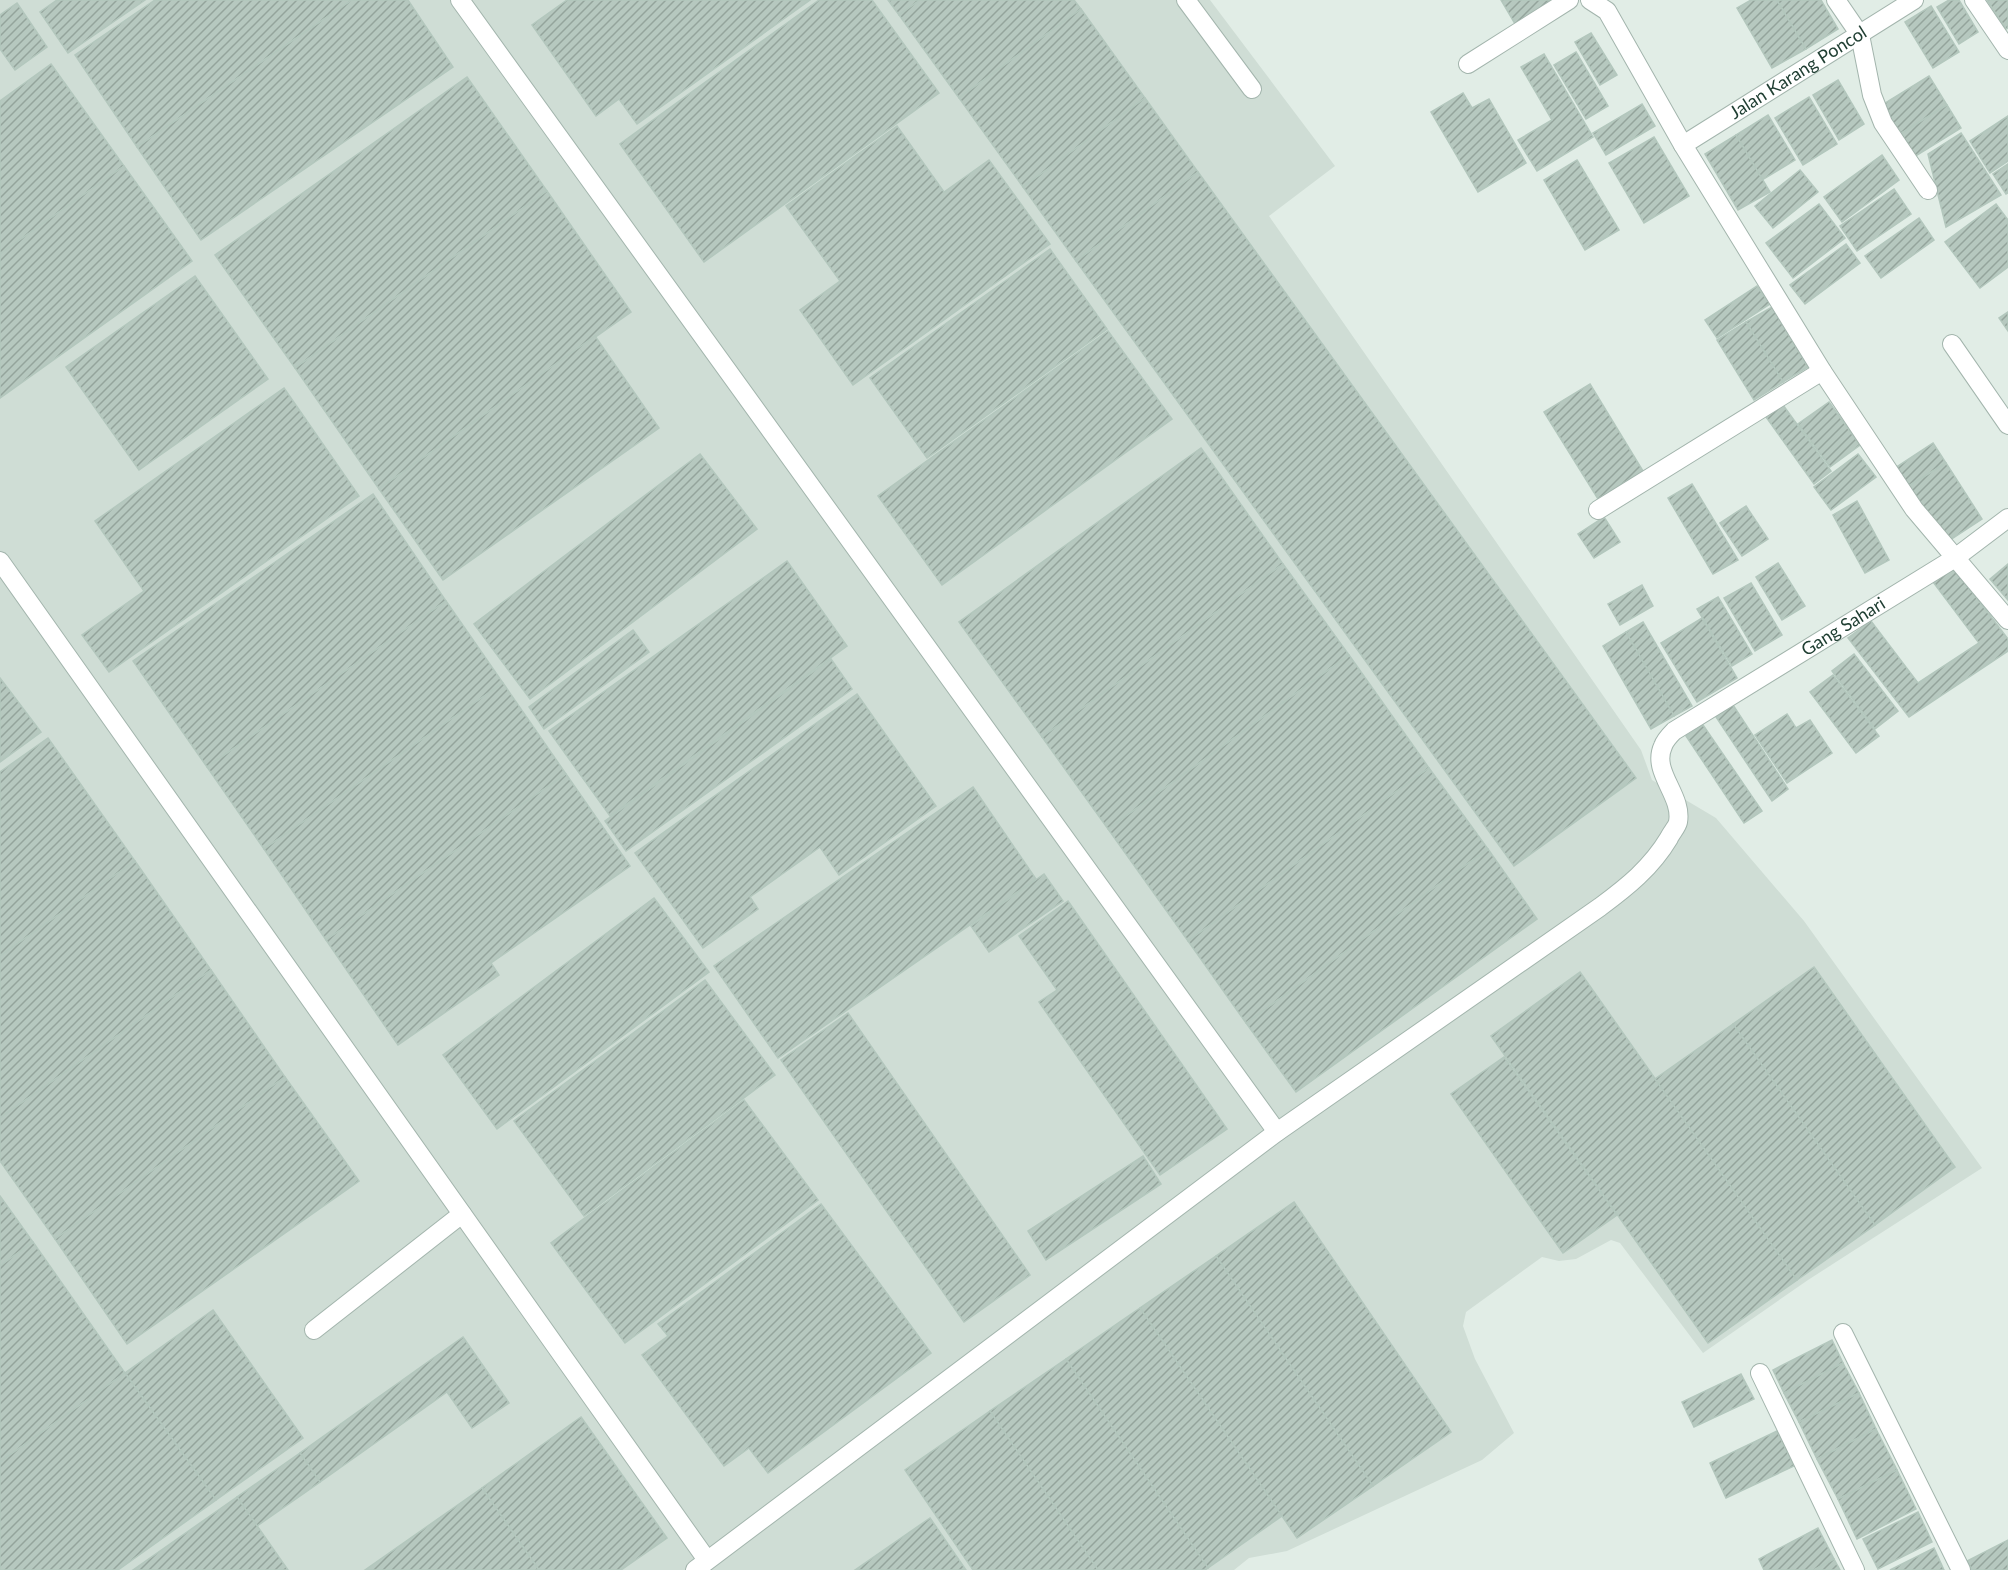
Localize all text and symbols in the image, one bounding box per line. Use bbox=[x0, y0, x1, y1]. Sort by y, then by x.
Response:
street label: Jalan Karang Poncol bbox=[1725, 21, 1870, 123]
street label: Gang Sahari bbox=[1797, 592, 1889, 660]

